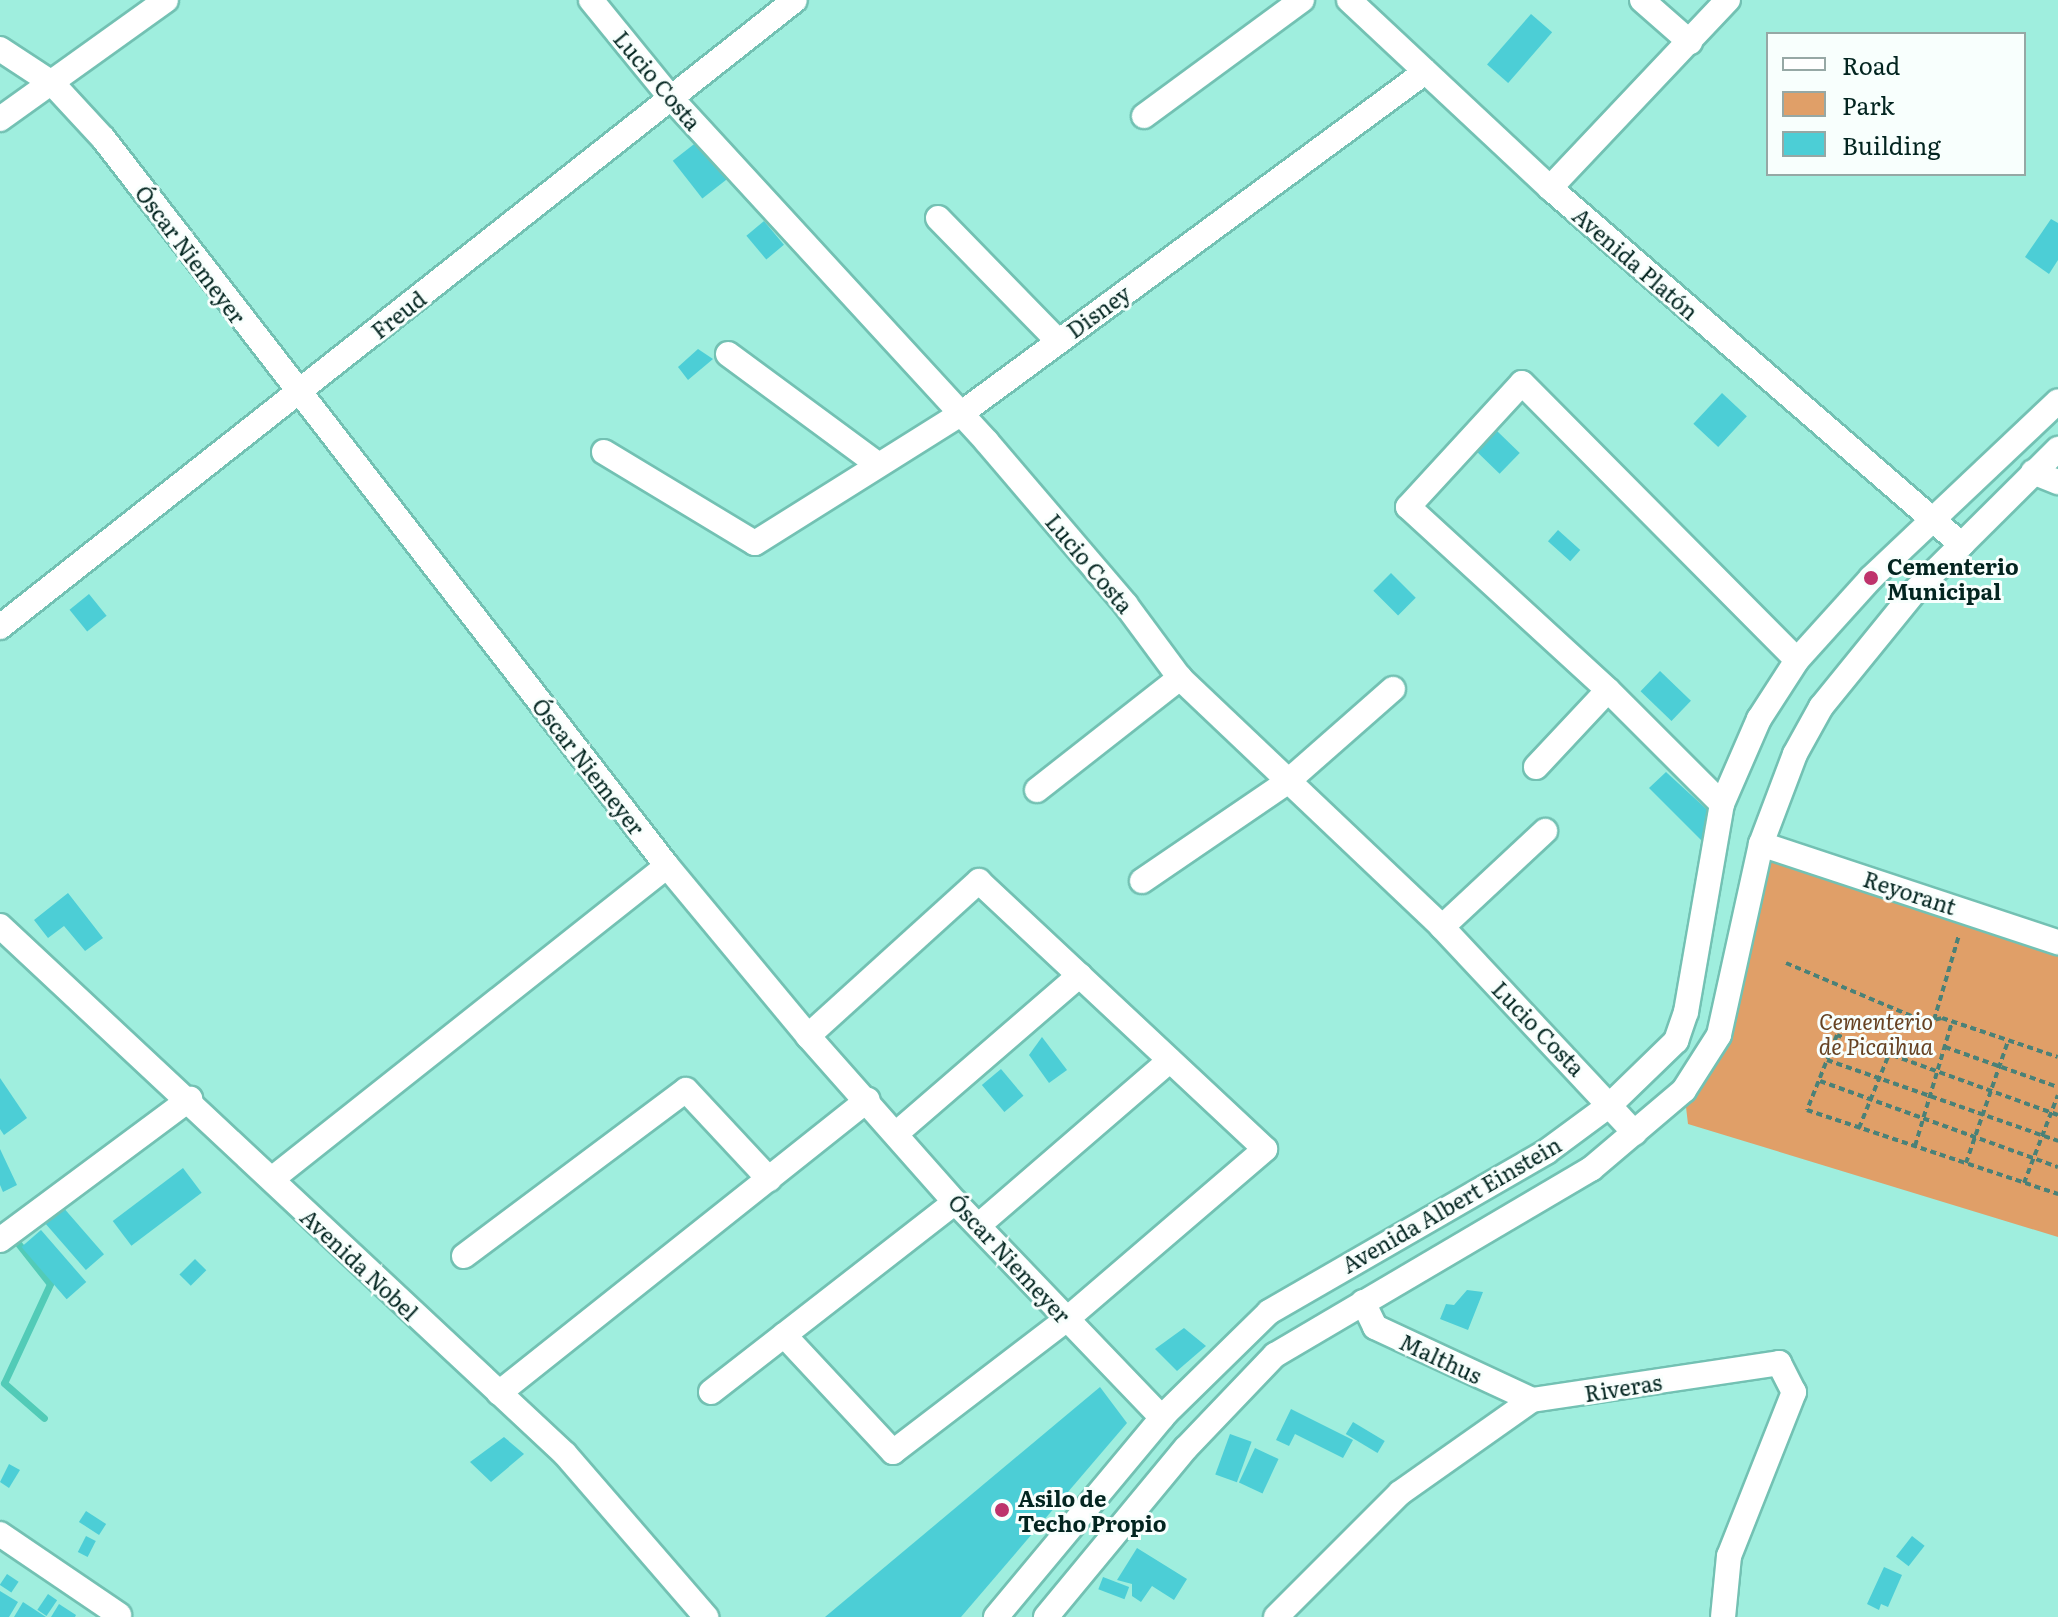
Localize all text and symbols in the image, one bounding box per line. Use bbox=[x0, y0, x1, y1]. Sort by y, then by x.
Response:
street label: Lucio Costa bbox=[609, 25, 707, 135]
legend bbox=[1766, 32, 2026, 176]
text: Road bbox=[1842, 47, 1900, 82]
text: Park bbox=[1842, 87, 1895, 122]
text: Building bbox=[1842, 127, 1941, 162]
street label: Óscar Niemeyer bbox=[130, 180, 252, 328]
street label: Avenida Platón bbox=[1568, 201, 1704, 325]
street label: Disney bbox=[1061, 279, 1135, 343]
street label: Freud bbox=[365, 285, 431, 343]
street label: Lucio Costa bbox=[1041, 508, 1139, 618]
place label: Cementerio Municipal bbox=[1887, 552, 2019, 604]
marker: Cementerio Municipal bbox=[1862, 569, 1880, 587]
street label: Óscar Niemeyer bbox=[527, 692, 651, 840]
street label: Reyorant bbox=[1860, 865, 1960, 919]
street label: Lucio Costa bbox=[1487, 975, 1591, 1081]
park label: Cementerio de Picaihua bbox=[1819, 1007, 1933, 1058]
street label: Avenida Albert Einstein bbox=[1337, 1130, 1565, 1278]
street label: Óscar Niemeyer bbox=[944, 1188, 1076, 1328]
street label: Avenida Nobel bbox=[296, 1203, 424, 1325]
street label: Malthus bbox=[1396, 1328, 1486, 1388]
street label: Riveras bbox=[1582, 1368, 1664, 1406]
place label: Asilo de Techo Propio bbox=[1018, 1484, 1166, 1536]
marker: Asilo de Techo Propio bbox=[993, 1501, 1011, 1519]

